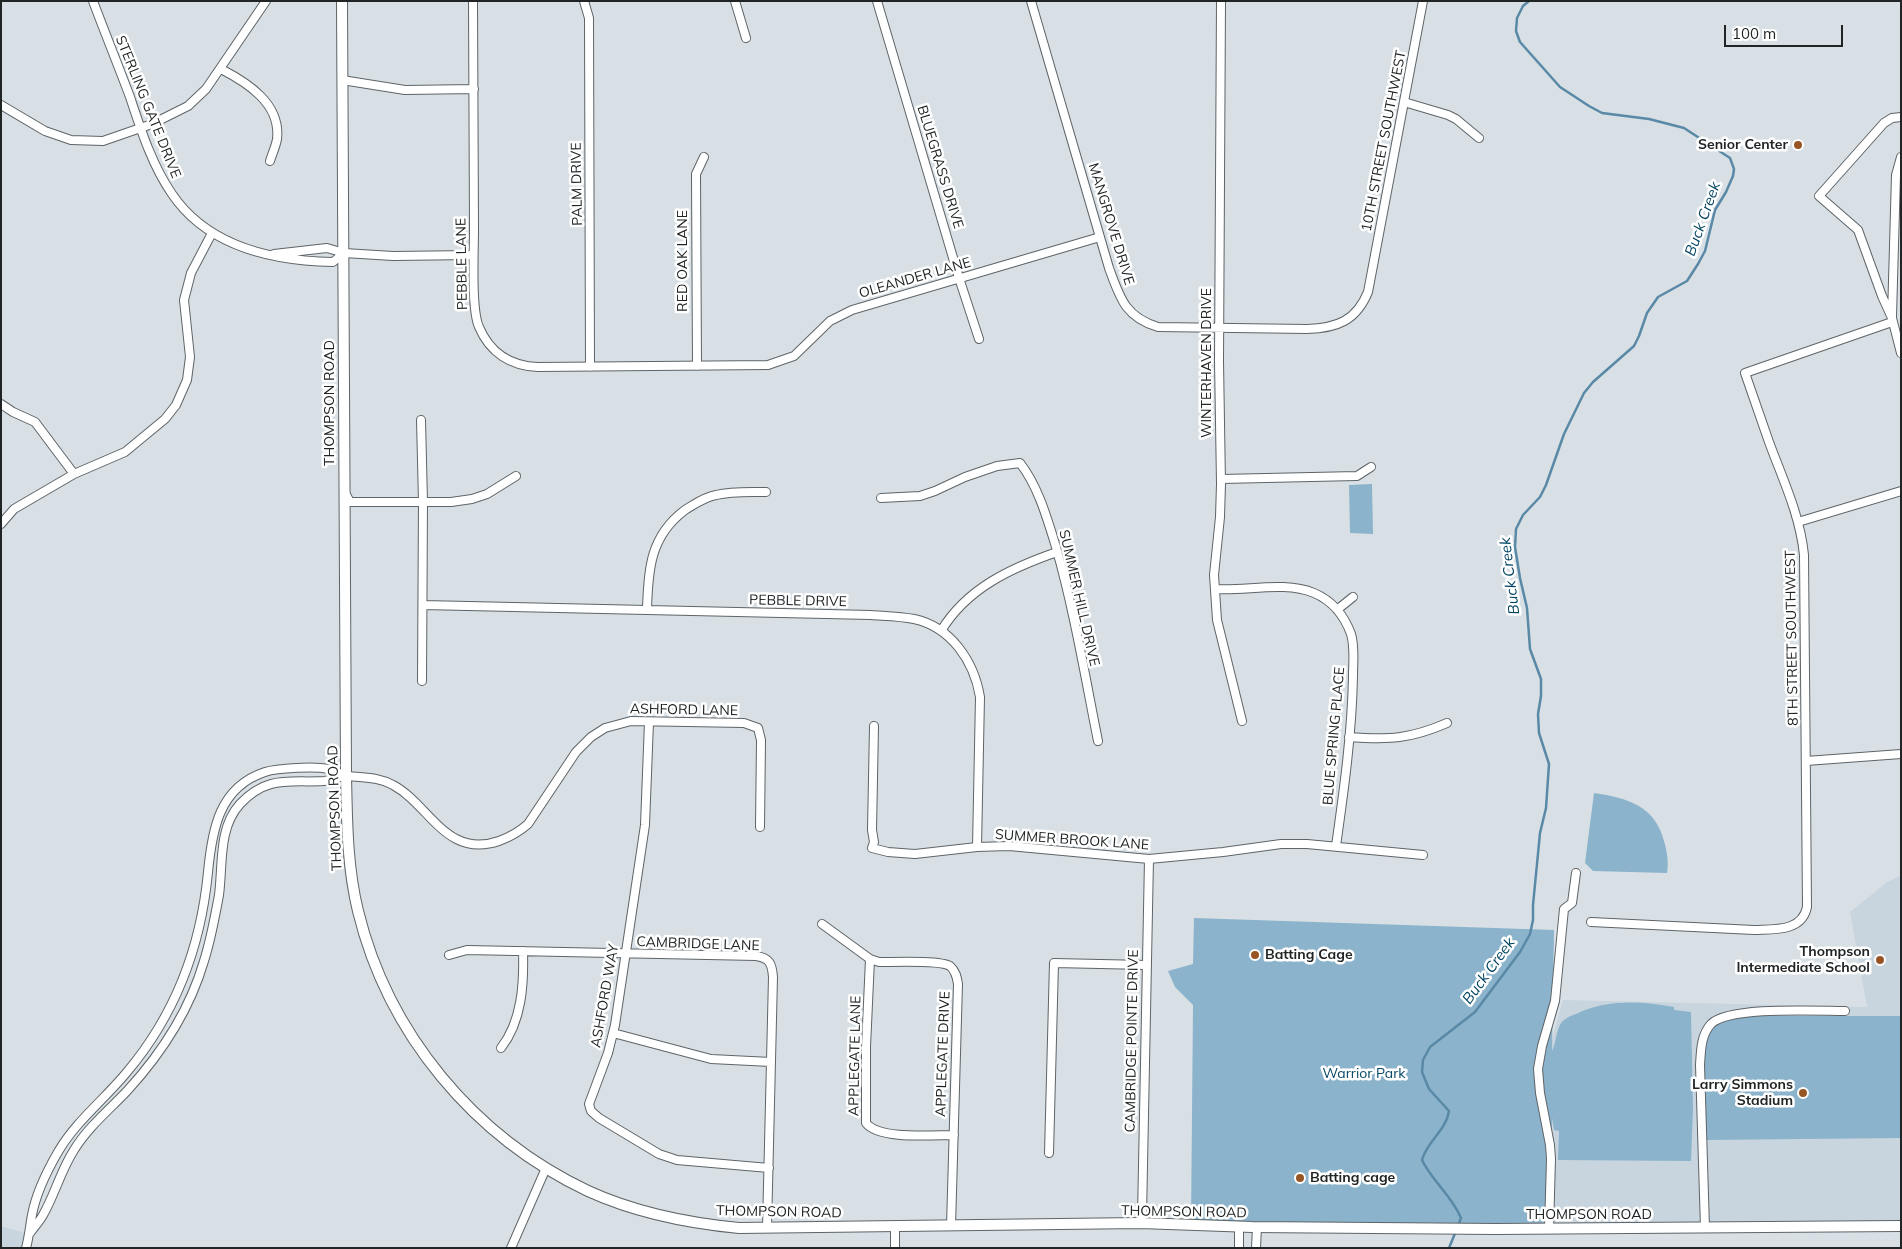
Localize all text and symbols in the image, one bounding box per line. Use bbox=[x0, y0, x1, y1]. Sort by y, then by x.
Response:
scale bar bbox=[1727, 15, 1846, 47]
text: 100 m bbox=[1732, 24, 1776, 43]
street label: STERLING GATE DRIVE bbox=[112, 33, 184, 181]
street label: 10TH STREET SOUTHWEST bbox=[1358, 49, 1410, 233]
street label: BLUEGRASS DRIVE bbox=[913, 103, 967, 231]
place label: Senior Center bbox=[1698, 137, 1788, 153]
marker: Senior Center bbox=[1792, 139, 1804, 151]
street label: PALM DRIVE bbox=[568, 142, 586, 226]
street label: MANGROVE DRIVE bbox=[1084, 161, 1138, 287]
water label: Buck Creek bbox=[1681, 179, 1725, 259]
street label: RED OAK LANE bbox=[675, 210, 691, 312]
street label: PEBBLE LANE bbox=[453, 218, 471, 310]
street label: OLEANDER LANE bbox=[857, 254, 973, 302]
street label: WINTERHAVEN DRIVE bbox=[1199, 288, 1215, 438]
street label: THOMPSON ROAD bbox=[322, 340, 338, 466]
street label: SUMMER HILL DRIVE bbox=[1055, 528, 1103, 668]
water label: Buck Creek bbox=[1496, 536, 1524, 616]
street label: 8TH STREET SOUTHWEST bbox=[1782, 550, 1802, 726]
street label: PEBBLE DRIVE bbox=[749, 592, 847, 610]
street label: BLUE SPRING PLACE bbox=[1320, 666, 1348, 806]
street label: ASHFORD LANE bbox=[630, 701, 738, 719]
street label: THOMPSON ROAD bbox=[324, 745, 346, 871]
street label: SUMMER BROOK LANE bbox=[995, 826, 1149, 854]
street label: CAMBRIDGE LANE bbox=[636, 933, 760, 955]
water label: Buck Creek bbox=[1459, 934, 1519, 1008]
street label: ASHFORD WAY bbox=[588, 943, 622, 1049]
place label: Thompson Intermediate School bbox=[1736, 944, 1870, 976]
place label: Batting Cage bbox=[1265, 947, 1353, 963]
street label: CAMBRIDGE POINTE DRIVE bbox=[1122, 949, 1142, 1133]
marker: Batting Cage bbox=[1249, 949, 1261, 961]
marker: Thompson Intermediate School bbox=[1874, 954, 1886, 966]
street label: APPLEGATE DRIVE bbox=[932, 991, 954, 1117]
street label: APPLEGATE LANE bbox=[846, 996, 864, 1116]
park label: Warrior Park bbox=[1323, 1066, 1405, 1082]
place label: Larry Simmons Stadium bbox=[1692, 1077, 1793, 1110]
marker: Larry Simmons Stadium bbox=[1797, 1087, 1809, 1099]
place label: Batting cage bbox=[1310, 1170, 1395, 1186]
marker: Batting cage bbox=[1294, 1172, 1306, 1184]
street label: THOMPSON ROAD bbox=[716, 1203, 842, 1221]
street label: THOMPSON ROAD bbox=[1121, 1203, 1247, 1221]
street label: THOMPSON ROAD bbox=[1526, 1207, 1652, 1223]

